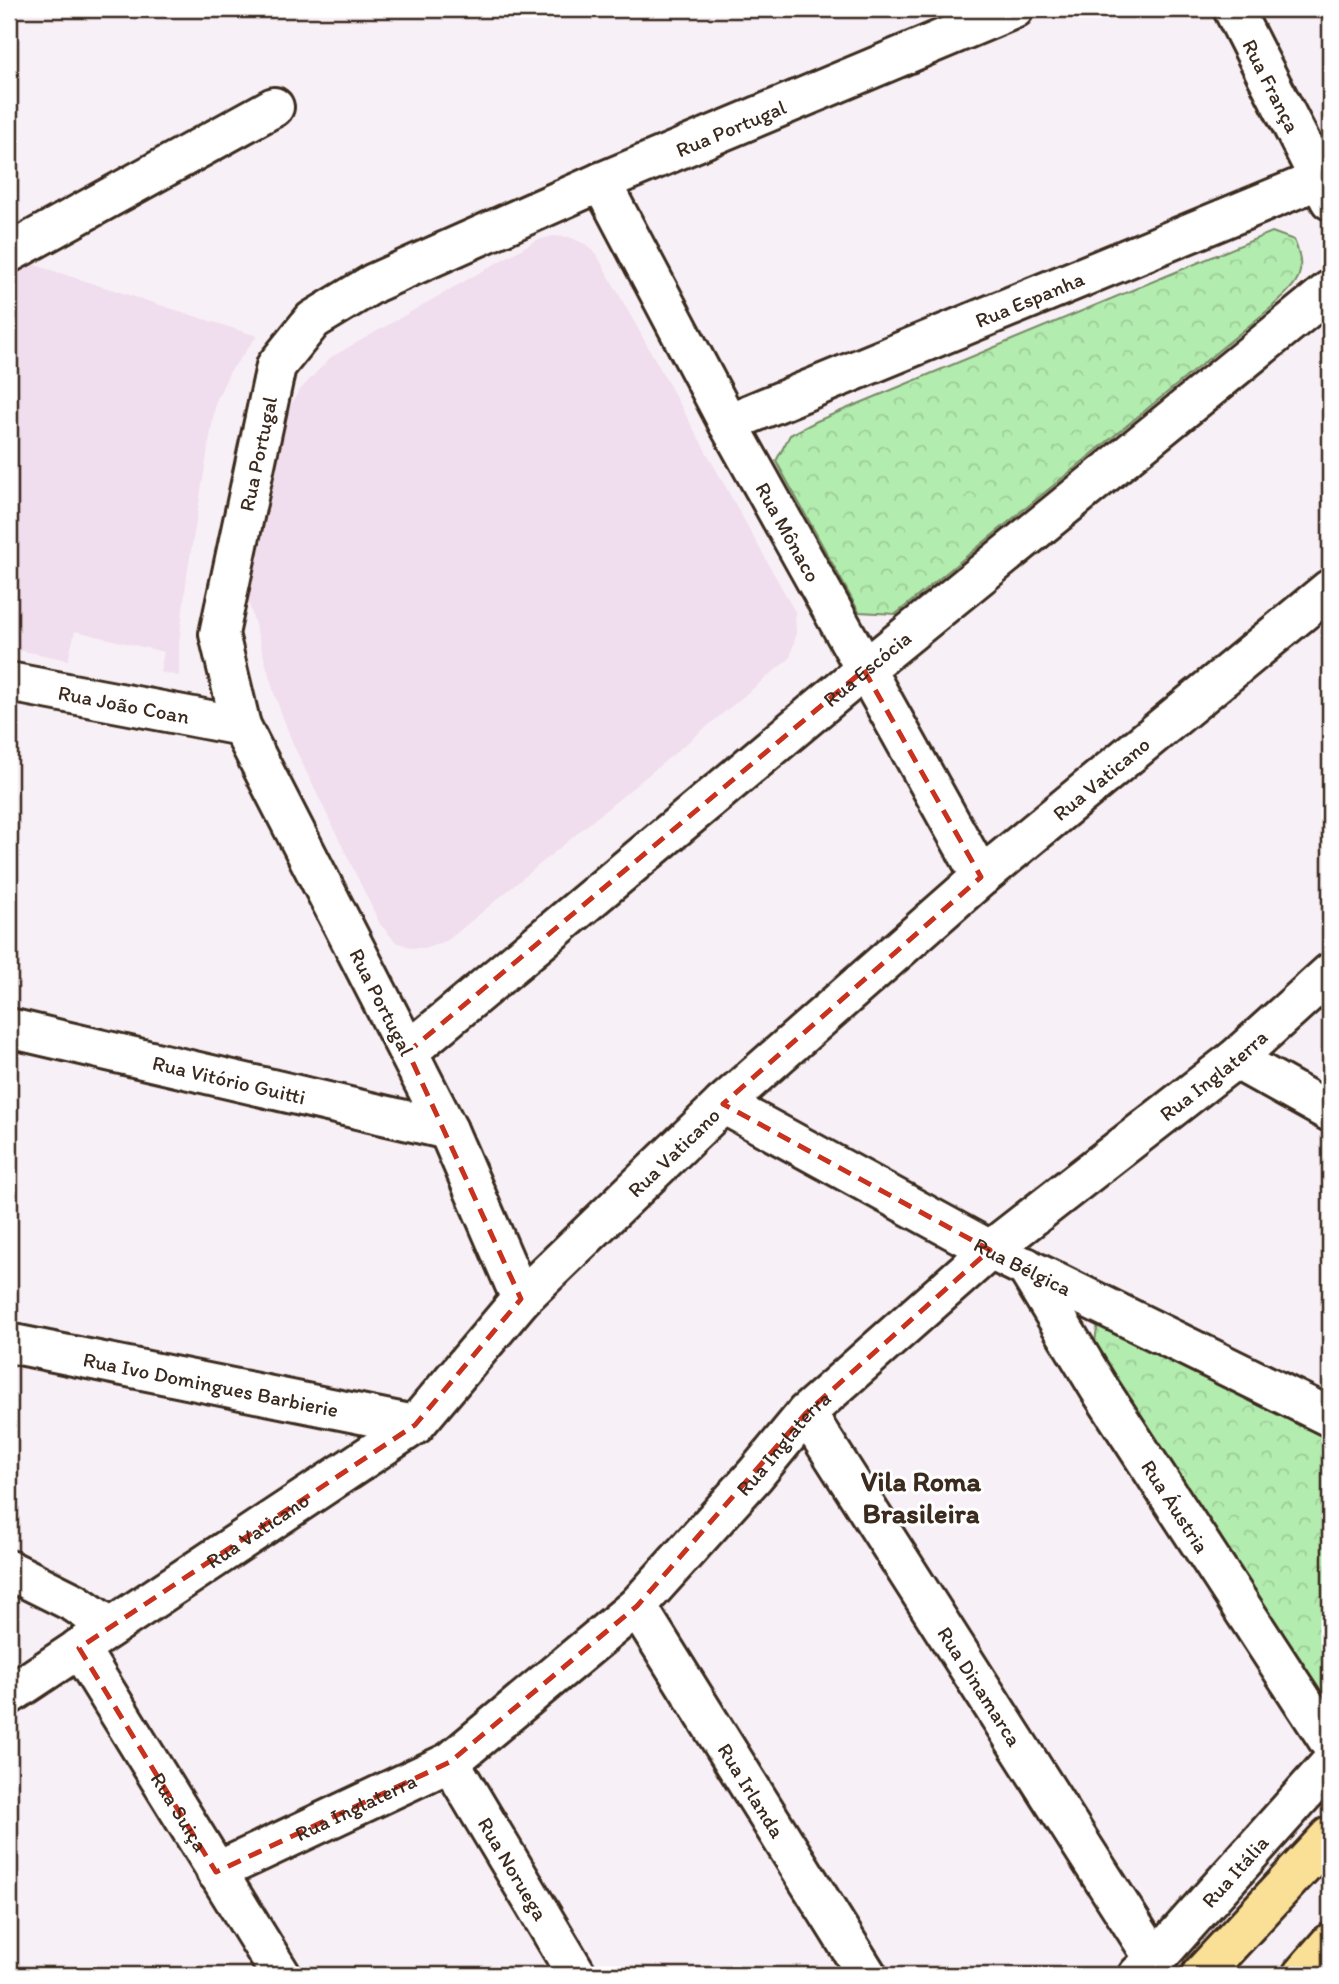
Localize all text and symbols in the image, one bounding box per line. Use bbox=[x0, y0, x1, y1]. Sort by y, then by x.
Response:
street label: Rua França bbox=[1238, 35, 1306, 137]
street label: Rua Portugal bbox=[672, 94, 789, 162]
street label: Rua Espanha bbox=[971, 265, 1088, 332]
street label: Rua Portugal bbox=[233, 394, 282, 513]
street label: Rua Mônaco bbox=[751, 478, 826, 586]
street label: Rua Escócia bbox=[818, 625, 916, 712]
street label: Rua João Coan bbox=[56, 679, 192, 729]
street label: Rua Vaticano bbox=[1047, 731, 1154, 825]
street label: Rua Portugal bbox=[344, 944, 420, 1060]
street label: Rua Inglaterra bbox=[1154, 1024, 1272, 1126]
street label: Rua Vitório Guitti bbox=[150, 1049, 308, 1109]
street label: Rua Vaticano bbox=[622, 1102, 725, 1202]
street label: Rua Bélgica bbox=[970, 1231, 1076, 1301]
street label: Rua Ivo Domingues Barbierie bbox=[81, 1346, 341, 1422]
street label: Rua Inglaterra bbox=[730, 1385, 835, 1500]
street label: Rua Áustria bbox=[1136, 1455, 1215, 1557]
district label: Vila Roma Brasileira bbox=[861, 1464, 982, 1530]
street label: Rua Vaticano bbox=[201, 1487, 313, 1573]
street label: Rua Dinamarca bbox=[933, 1622, 1028, 1751]
street label: Rua Irlanda bbox=[713, 1738, 791, 1842]
street label: Rua Suiça bbox=[146, 1767, 214, 1856]
street label: Rua Inglaterra bbox=[291, 1767, 420, 1846]
street label: Rua Noruega bbox=[473, 1812, 554, 1925]
street label: Rua Itália bbox=[1196, 1830, 1273, 1912]

